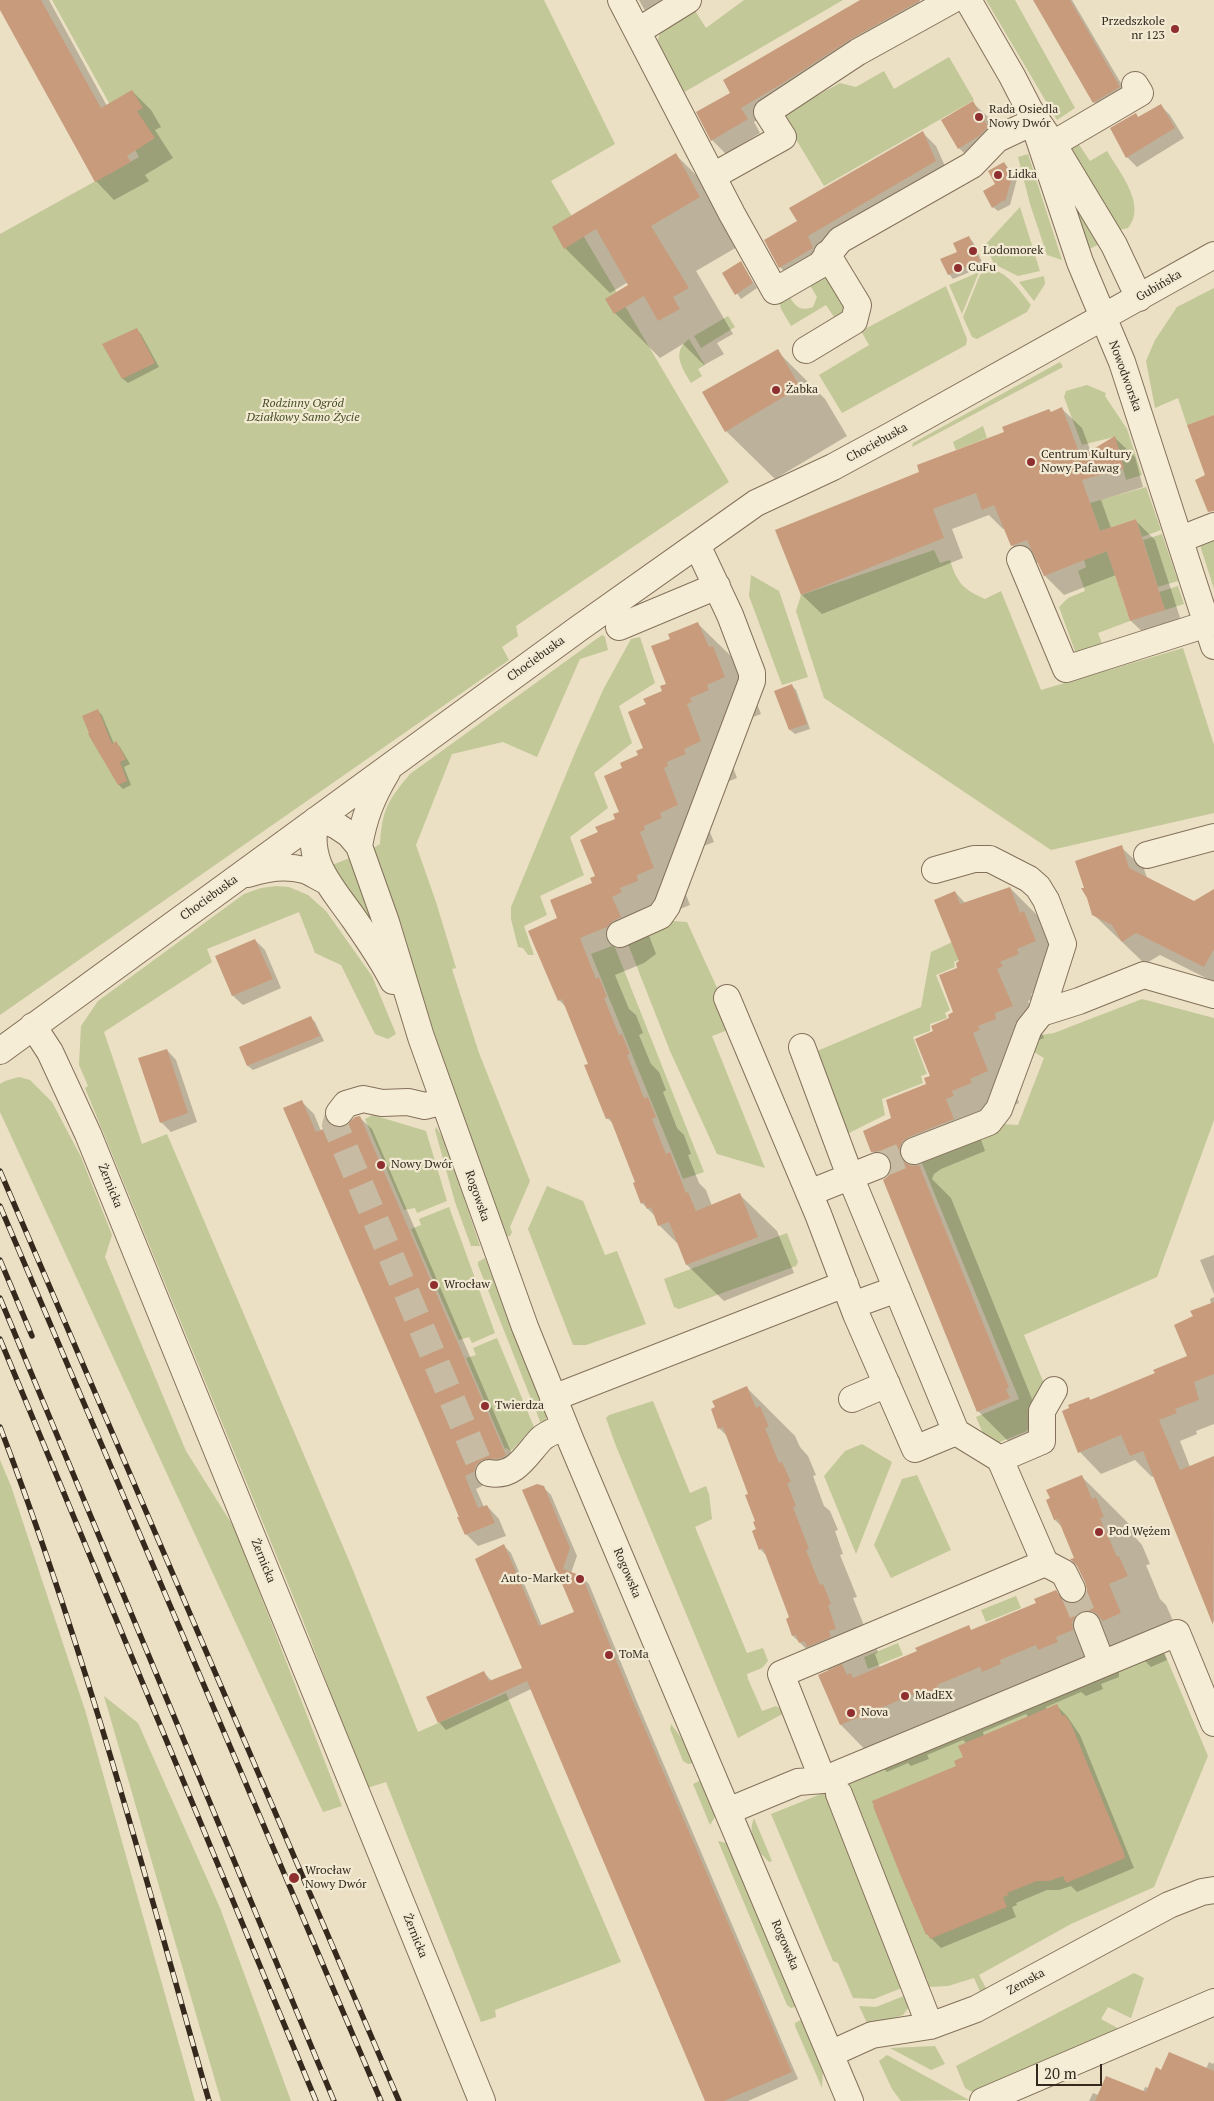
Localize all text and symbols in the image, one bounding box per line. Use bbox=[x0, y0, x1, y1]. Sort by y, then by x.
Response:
place label: Przedszkole nr 123 bbox=[1101, 15, 1165, 43]
marker: Przedszkole nr 123 bbox=[1169, 23, 1181, 35]
place label: Rada Osiedla Nowy Dwór bbox=[989, 103, 1058, 131]
marker: Rada Osiedla Nowy Dwór bbox=[973, 111, 985, 123]
place label: Lidka bbox=[1008, 168, 1037, 182]
marker: Lidka bbox=[992, 169, 1004, 181]
place label: Lodomorek bbox=[983, 244, 1043, 258]
marker: Lodomorek bbox=[967, 245, 979, 257]
place label: CuFu bbox=[968, 261, 996, 275]
marker: CuFu bbox=[952, 262, 964, 274]
street label: Gubińska bbox=[1134, 267, 1184, 305]
street label: Nowodworska bbox=[1106, 339, 1144, 413]
place label: Żabka bbox=[786, 383, 818, 397]
marker: Żabka bbox=[770, 384, 782, 396]
park label: Rodzinny Ogród Działkowy Samo Życie bbox=[246, 397, 360, 425]
street label: Chociebuska bbox=[844, 420, 910, 466]
place label: Centrum Kultury Nowy Pafawag bbox=[1041, 448, 1131, 476]
marker: Centrum Kultury Nowy Pafawag bbox=[1025, 456, 1037, 468]
street label: Chociebuska bbox=[504, 633, 568, 685]
street label: Chociebuska bbox=[177, 872, 241, 924]
place label: Nowy Dwór bbox=[391, 1158, 453, 1172]
marker: Nowy Dwór bbox=[375, 1159, 387, 1171]
street label: Żernicka bbox=[95, 1162, 125, 1210]
street label: Rogowska bbox=[462, 1169, 492, 1223]
place label: Wrocław bbox=[444, 1278, 490, 1292]
marker: Wrocław bbox=[428, 1279, 440, 1291]
place label: Twierdza bbox=[495, 1399, 544, 1413]
marker: Twierdza bbox=[479, 1400, 491, 1412]
place label: Pod Wężem bbox=[1109, 1525, 1170, 1539]
marker: Pod Wężem bbox=[1093, 1526, 1105, 1538]
street label: Żernicka bbox=[248, 1537, 278, 1585]
street label: Rogowska bbox=[610, 1546, 644, 1600]
place label: Auto-Market bbox=[501, 1572, 570, 1586]
marker: Auto-Market bbox=[574, 1573, 586, 1585]
place label: ToMa bbox=[619, 1648, 649, 1662]
marker: ToMa bbox=[603, 1649, 615, 1661]
place label: MadEX bbox=[915, 1689, 953, 1703]
marker: MadEX bbox=[899, 1690, 911, 1702]
place label: Nova bbox=[861, 1706, 888, 1720]
marker: Nova bbox=[845, 1707, 857, 1719]
place label: Wrocław Nowy Dwór bbox=[305, 1864, 367, 1892]
marker: Wrocław Nowy Dwór bbox=[287, 1871, 301, 1885]
street label: Żernicka bbox=[400, 1912, 430, 1960]
street label: Rogowska bbox=[768, 1918, 802, 1972]
street label: Zemska bbox=[1005, 1966, 1047, 1998]
scale bar bbox=[1039, 2054, 1105, 2086]
text: 20 m bbox=[1044, 2063, 1077, 2083]

